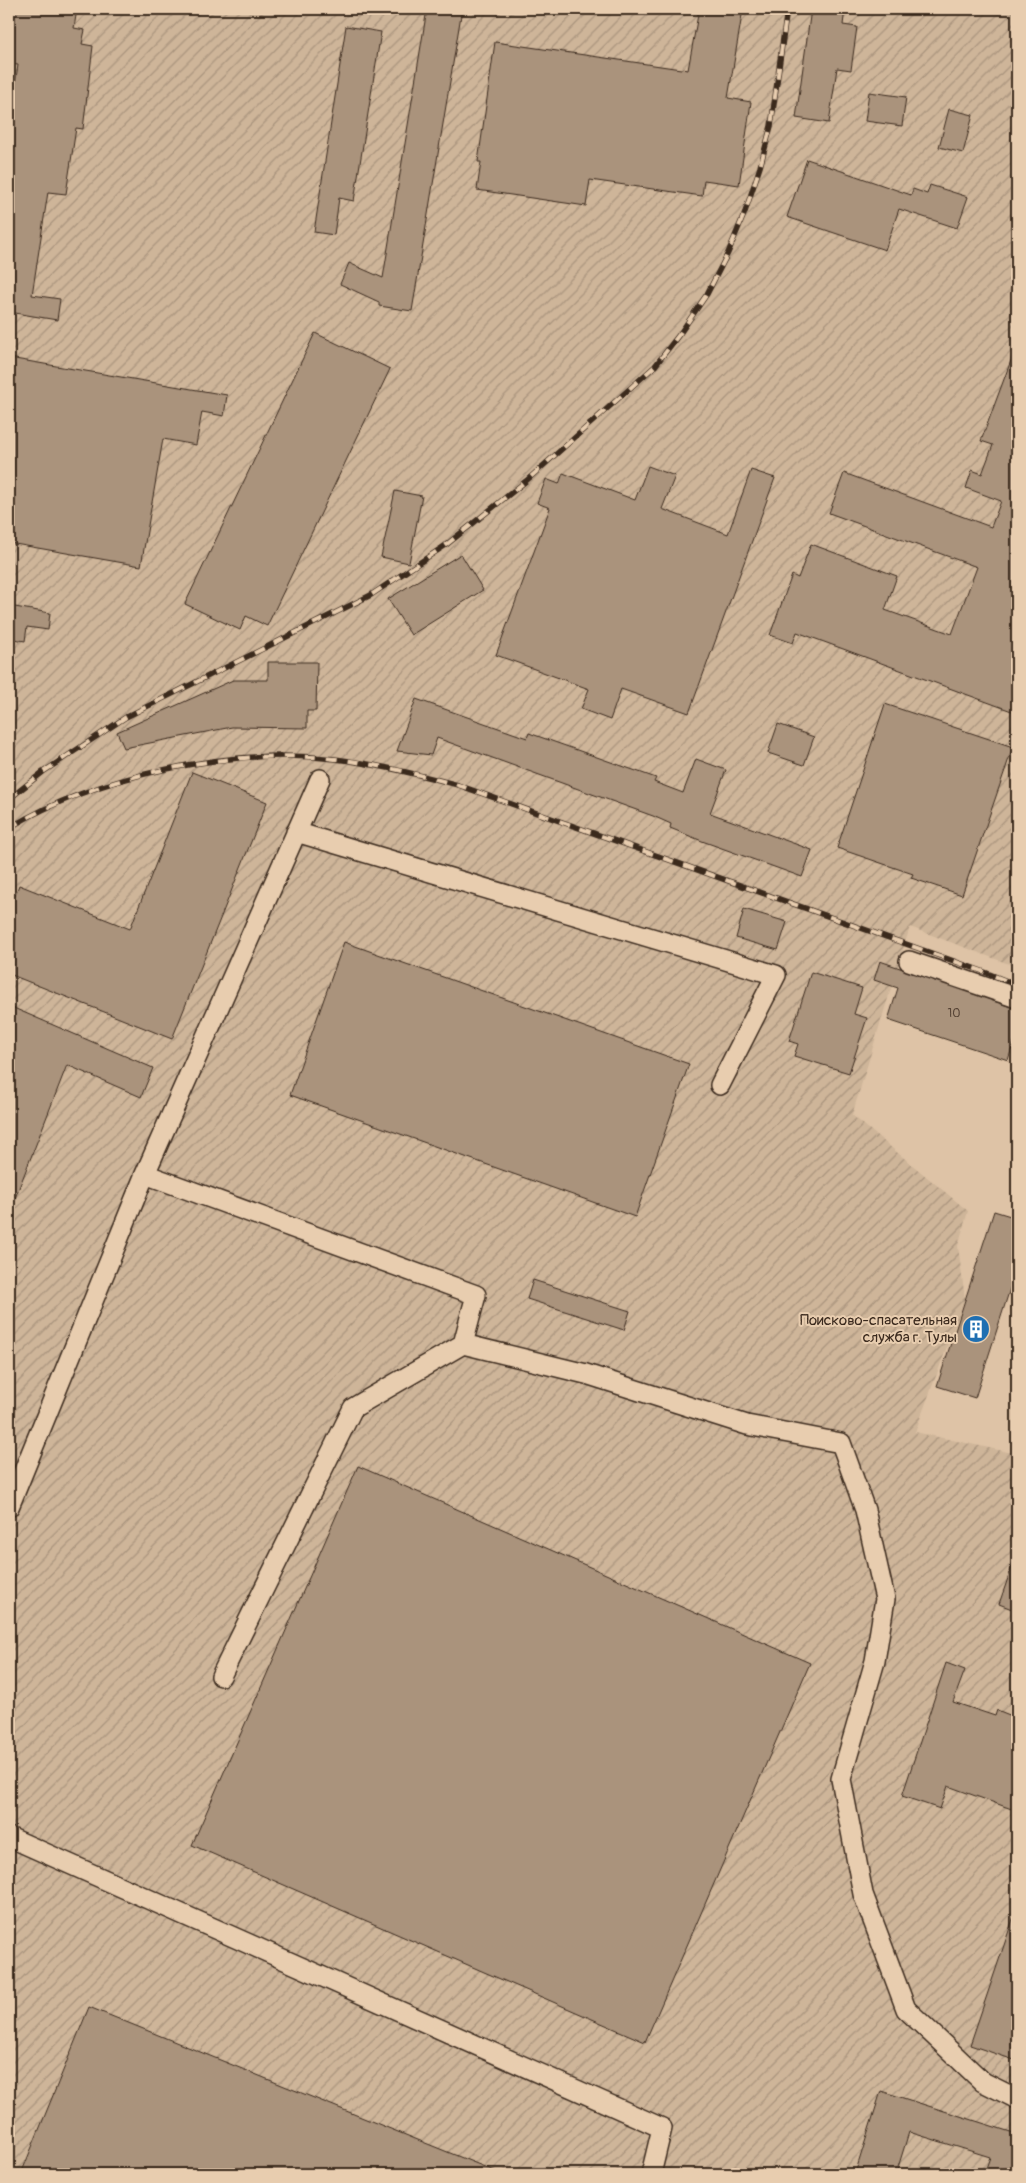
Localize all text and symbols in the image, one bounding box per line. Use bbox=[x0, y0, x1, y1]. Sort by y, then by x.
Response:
house number: 10 bbox=[948, 1006, 960, 1021]
place label: Поисково-спасательная служба г. Тулы bbox=[800, 1311, 957, 1347]
building icon: Поисково-спасательная служба г. Тулы bbox=[961, 1314, 991, 1344]

